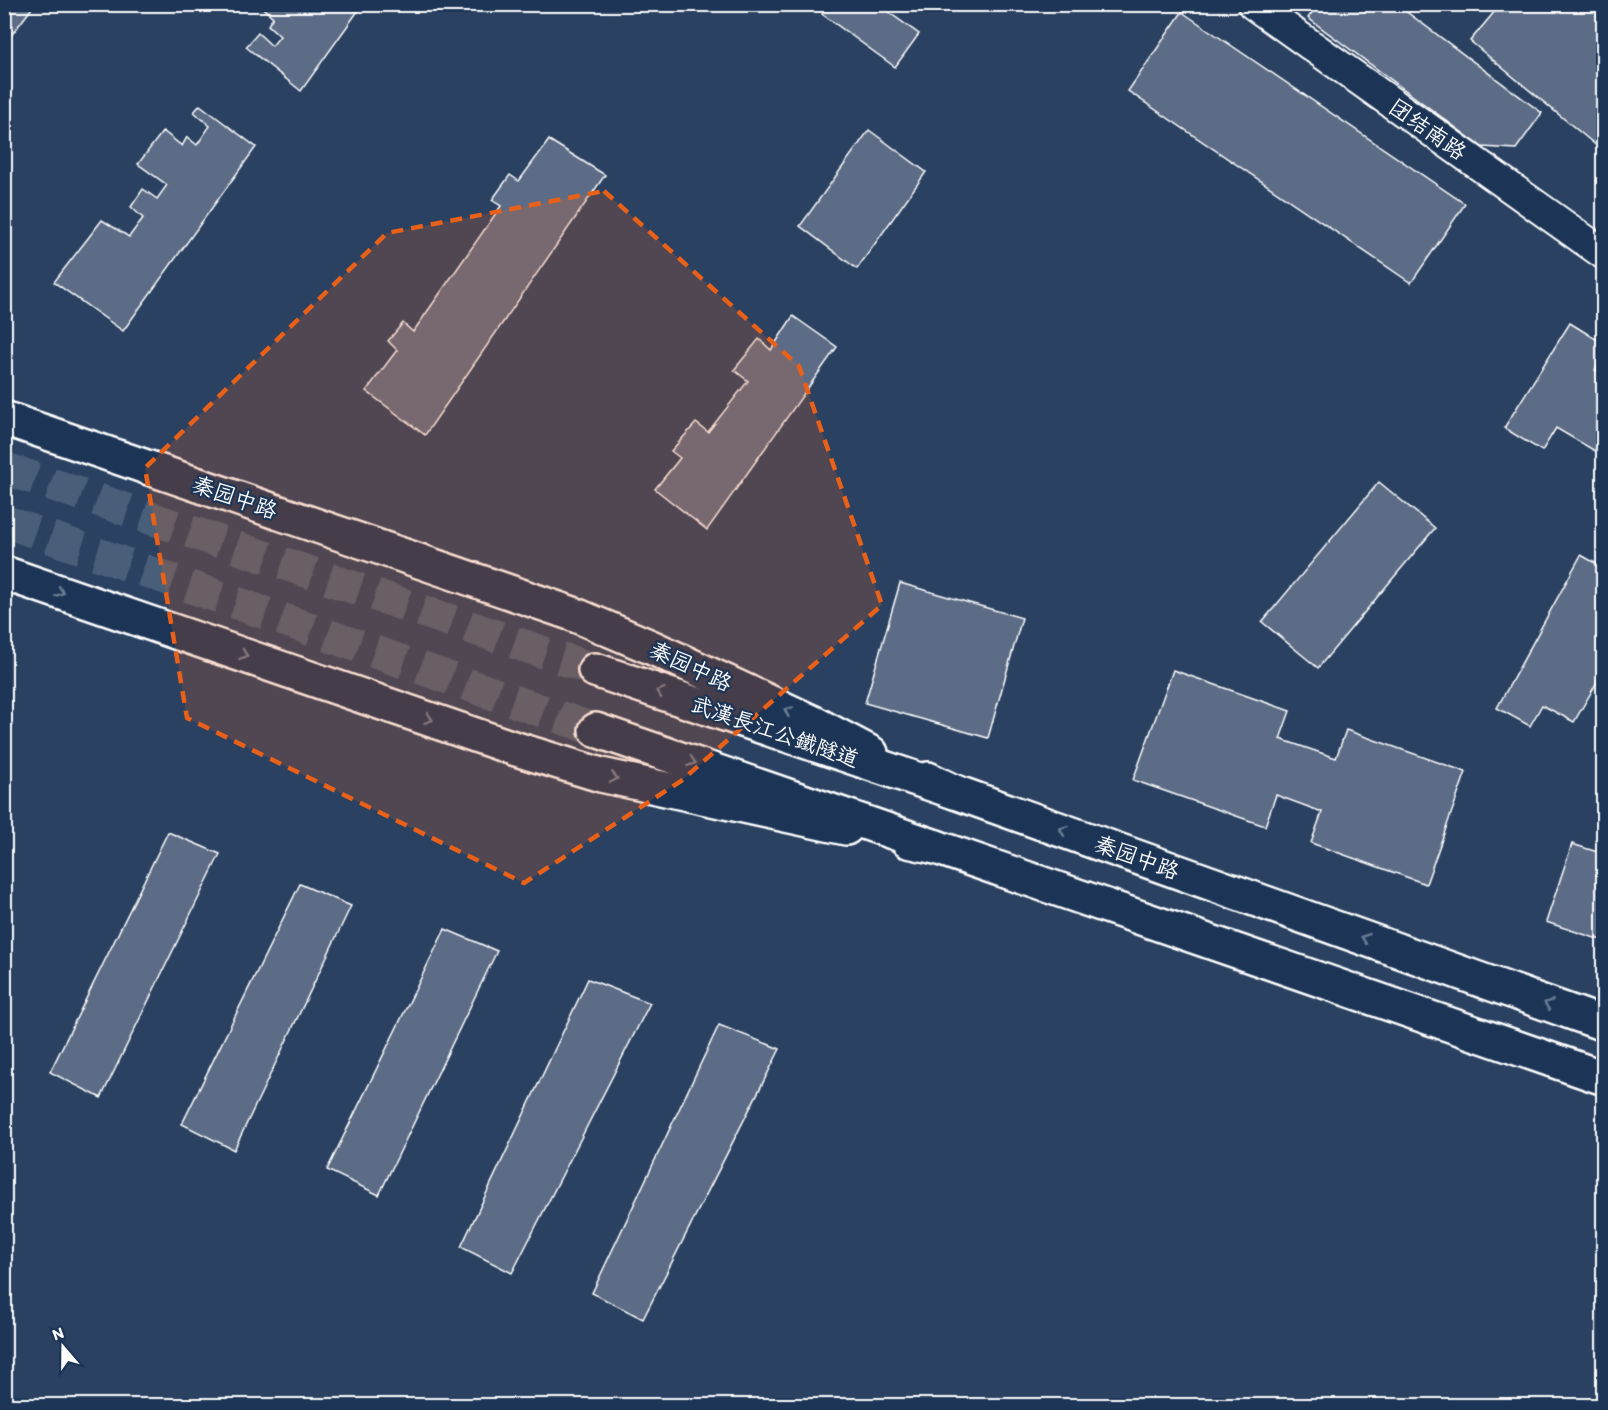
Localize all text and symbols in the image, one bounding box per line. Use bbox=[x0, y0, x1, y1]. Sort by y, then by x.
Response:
street label: 团结南路 bbox=[1384, 93, 1472, 166]
street label: 秦园中路 bbox=[189, 470, 281, 525]
one-way arrow bbox=[54, 584, 65, 597]
street label: 秦园中路 bbox=[645, 636, 736, 697]
one-way arrow bbox=[238, 648, 249, 661]
one-way arrow bbox=[655, 687, 666, 699]
street label: 武漢長江公鐵隧道 bbox=[687, 690, 862, 773]
one-way arrow bbox=[783, 707, 794, 719]
one-way arrow bbox=[423, 711, 434, 724]
one-way arrow bbox=[686, 755, 696, 768]
one-way arrow bbox=[609, 771, 619, 784]
one-way arrow bbox=[1058, 825, 1068, 838]
street label: 秦园中路 bbox=[1091, 830, 1183, 885]
one-way arrow bbox=[1360, 933, 1371, 946]
one-way arrow bbox=[1544, 999, 1555, 1011]
north arrow bbox=[33, 1317, 93, 1377]
text: N bbox=[50, 1323, 66, 1344]

